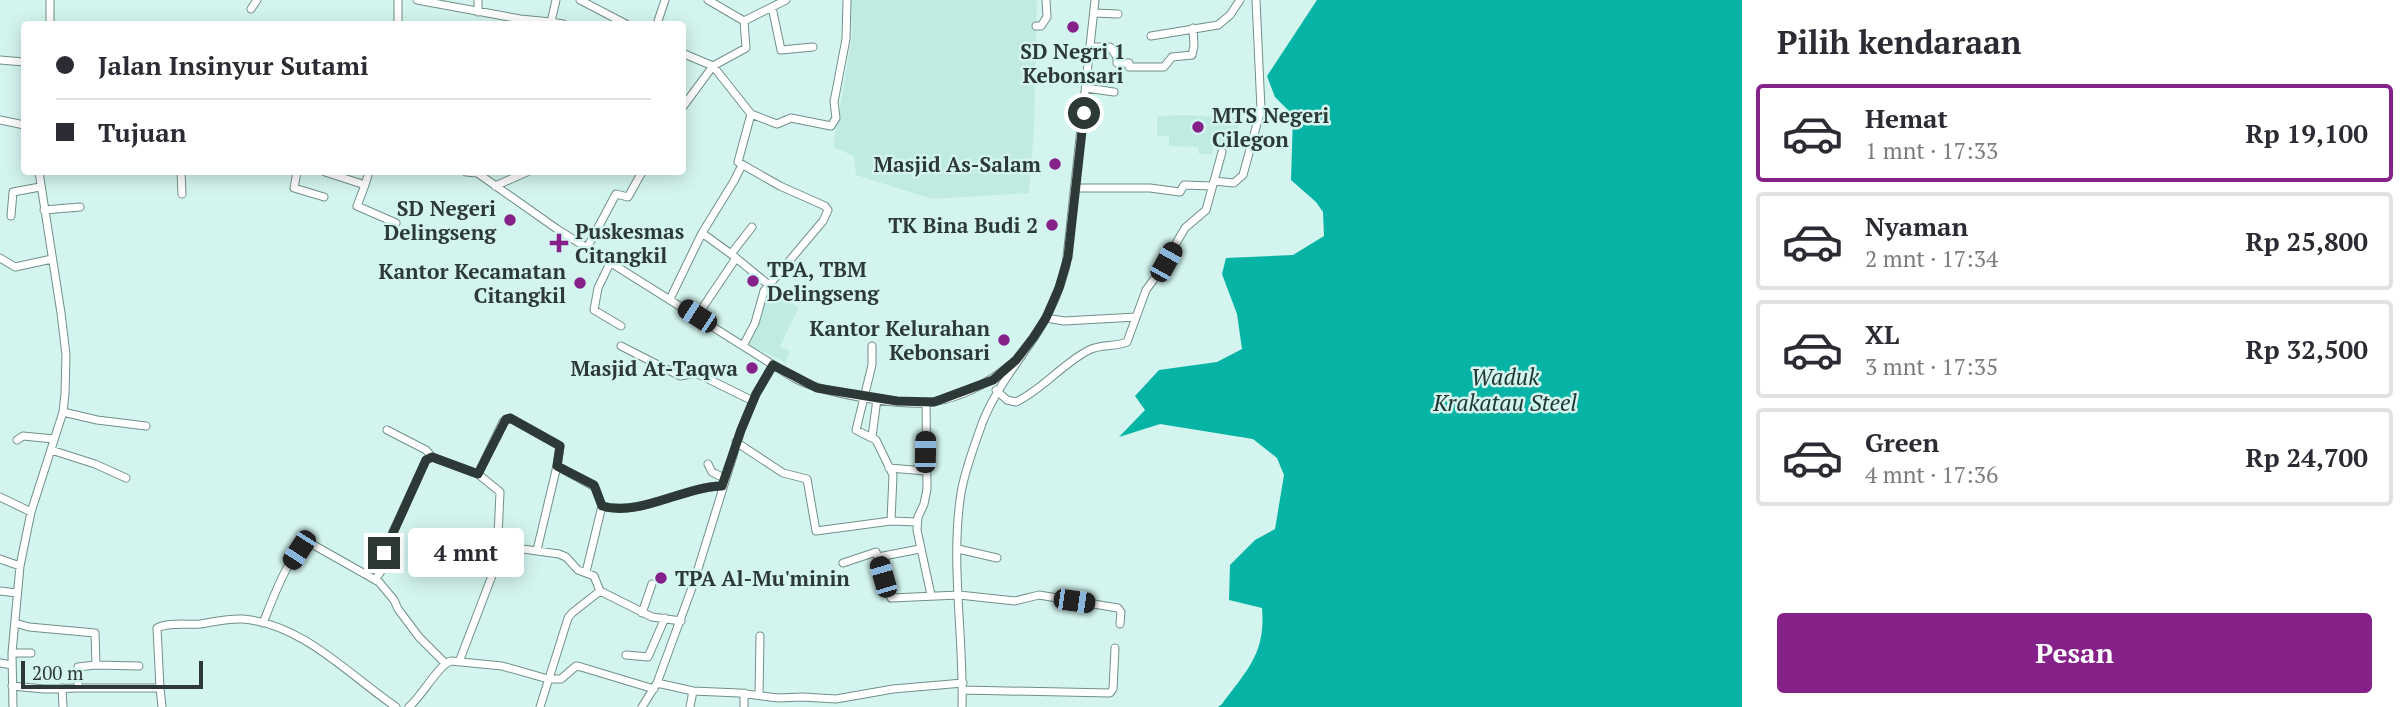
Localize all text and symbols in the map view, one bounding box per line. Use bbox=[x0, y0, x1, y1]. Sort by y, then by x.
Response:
marker: SD Negri 1 Kebonsari bbox=[1065, 19, 1081, 35]
text: Pilih kendaraan bbox=[1777, 21, 2021, 63]
place label: SD Negri 1 Kebonsari bbox=[1020, 37, 1126, 89]
text: Jalan Insinyur Sutami bbox=[98, 48, 369, 82]
route start bbox=[1068, 97, 1100, 129]
place label: MTS Negeri Cilegon bbox=[1212, 101, 1329, 153]
text: Hemat bbox=[1865, 101, 1948, 135]
icon: car bbox=[1781, 102, 1844, 165]
text: Tujuan bbox=[98, 115, 186, 149]
text: Rp 19,100 bbox=[2246, 116, 2368, 150]
marker: MTS Negeri Cilegon bbox=[1190, 119, 1206, 135]
text: 1 mnt · 17:33 bbox=[1865, 135, 1998, 166]
place label: Masjid As-Salam bbox=[874, 150, 1042, 178]
marker: Masjid As-Salam bbox=[1047, 156, 1063, 172]
place label: SD Negeri Delingseng bbox=[384, 194, 497, 246]
text: Nyaman bbox=[1865, 209, 1968, 243]
icon: car bbox=[1781, 210, 1844, 273]
place label: TK Bina Budi 2 bbox=[888, 211, 1038, 239]
marker: SD Negeri Delingseng bbox=[502, 212, 518, 228]
place label: Puskesmas Citangkil bbox=[575, 217, 684, 269]
marker: TK Bina Budi 2 bbox=[1044, 217, 1060, 233]
text: Rp 25,800 bbox=[2246, 224, 2368, 258]
marker: Puskesmas Citangkil bbox=[549, 233, 569, 253]
car bbox=[1147, 239, 1186, 285]
text: 2 mnt · 17:34 bbox=[1865, 243, 1998, 274]
place label: TPA, TBM Delingseng bbox=[767, 255, 880, 307]
place label: Kantor Kecamatan Citangkil bbox=[378, 257, 566, 309]
marker: TPA, TBM Delingseng bbox=[745, 273, 761, 289]
marker: Kantor Kecamatan Citangkil bbox=[572, 275, 588, 291]
car bbox=[674, 296, 721, 336]
place label: Kantor Kelurahan Kebonsari bbox=[810, 314, 990, 366]
text: XL bbox=[1865, 317, 1899, 351]
icon: car bbox=[1781, 318, 1844, 381]
marker: Kantor Kelurahan Kebonsari bbox=[996, 332, 1012, 348]
text: Rp 32,500 bbox=[2246, 332, 2368, 366]
text: 3 mnt · 17:35 bbox=[1865, 351, 1998, 382]
place label: Masjid At-Taqwa bbox=[570, 354, 738, 382]
marker: Masjid At-Taqwa bbox=[744, 360, 760, 376]
water label: Waduk Krakatau Steel bbox=[1432, 361, 1577, 418]
text: Green bbox=[1865, 425, 1939, 459]
icon: car bbox=[1781, 426, 1844, 489]
car bbox=[915, 431, 936, 473]
text: Rp 24,700 bbox=[2246, 440, 2368, 474]
text: 4 mnt · 17:36 bbox=[1865, 459, 1998, 490]
car bbox=[279, 527, 320, 573]
callout: 4 mnt bbox=[408, 528, 524, 578]
route end bbox=[368, 537, 400, 569]
text: 4 mnt bbox=[434, 537, 498, 568]
car bbox=[868, 554, 899, 600]
place label: TPA Al-Mu'minin bbox=[675, 564, 850, 592]
marker: TPA Al-Mu'minin bbox=[653, 570, 669, 586]
car bbox=[1052, 588, 1097, 614]
button: Pesan bbox=[1777, 613, 2372, 693]
scale bar bbox=[21, 658, 203, 690]
text: 200 m bbox=[32, 660, 83, 685]

